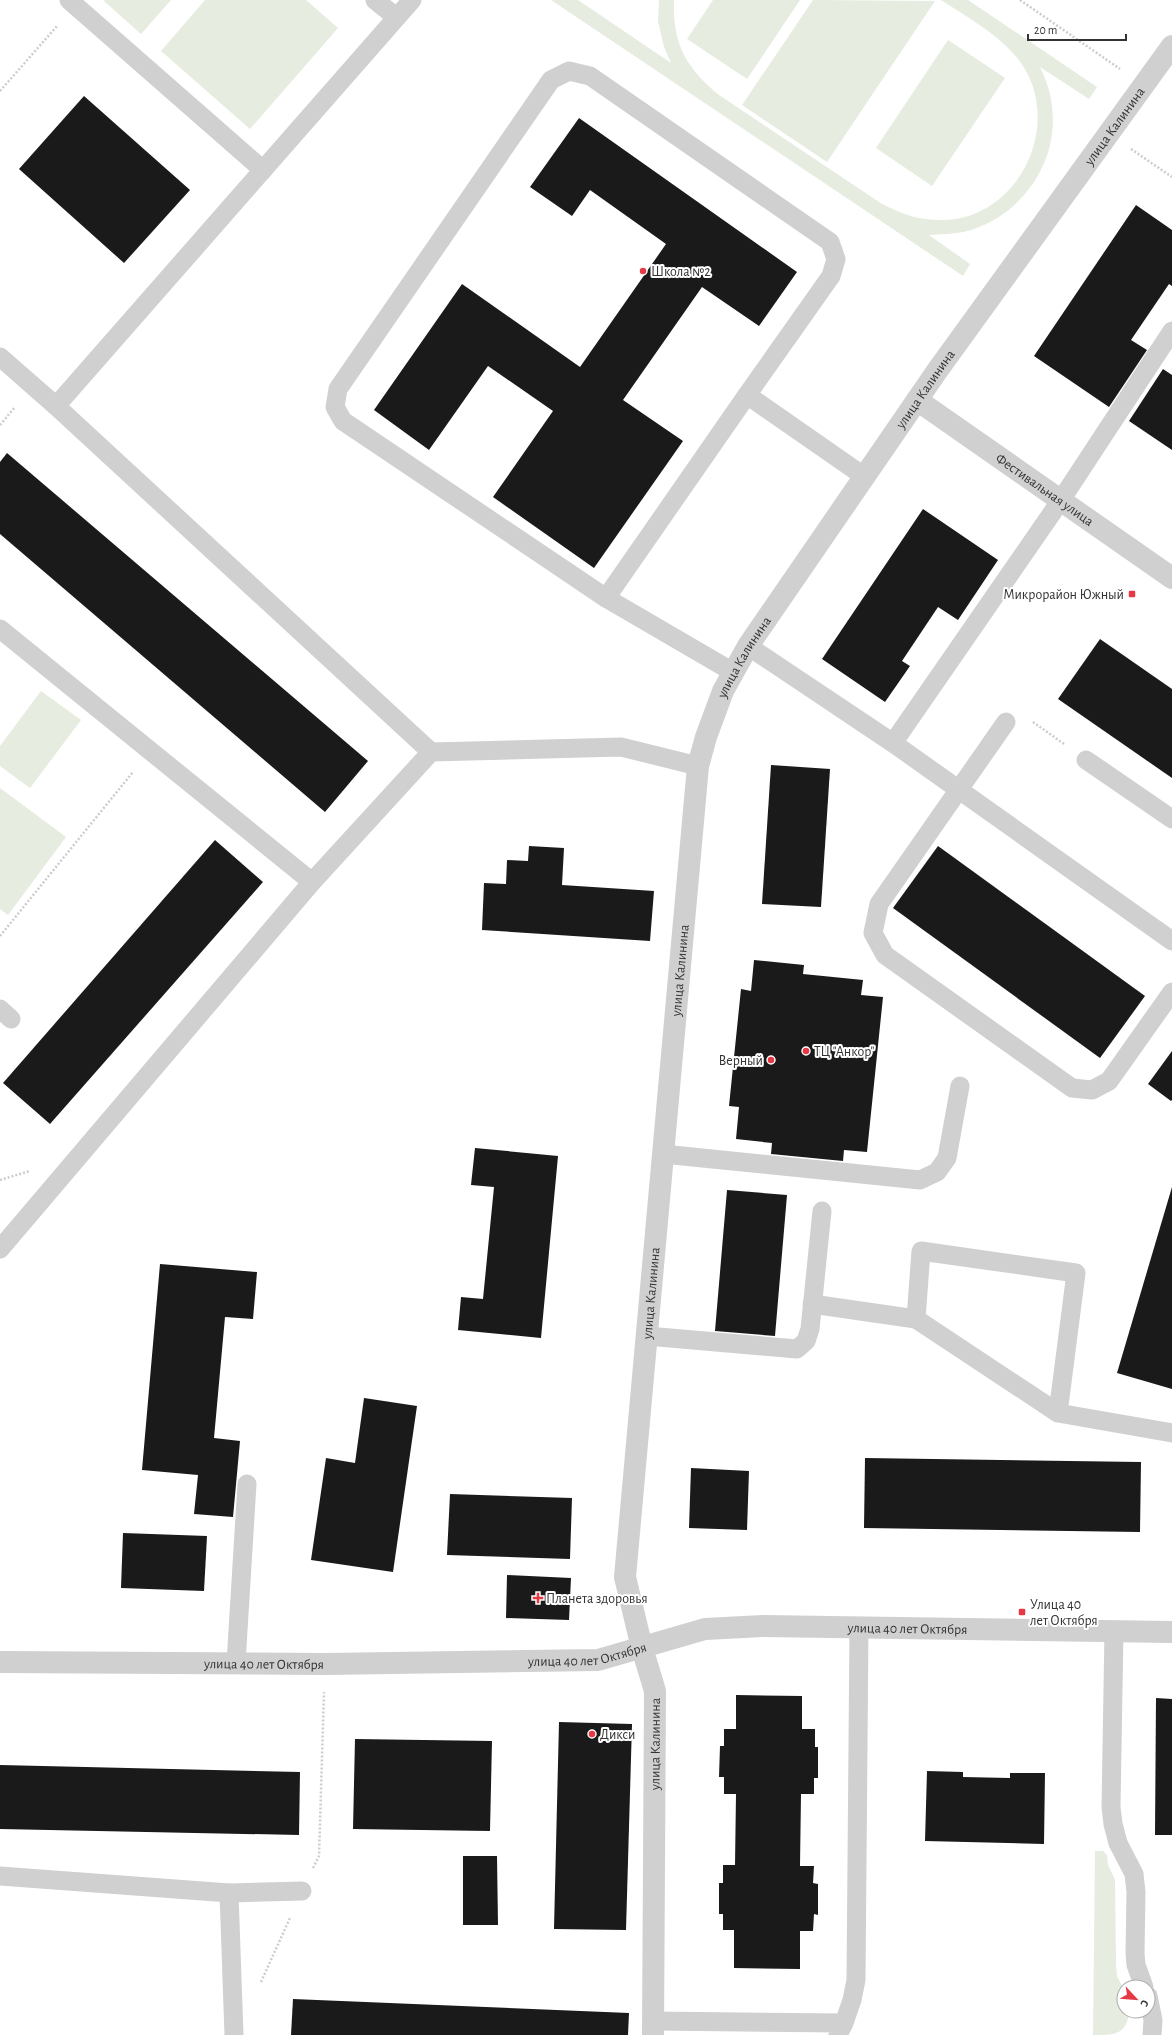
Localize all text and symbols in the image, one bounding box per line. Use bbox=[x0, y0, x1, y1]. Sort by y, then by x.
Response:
scale bar bbox=[1028, 16, 1126, 42]
text: 20 m bbox=[1034, 24, 1057, 36]
street label: улица Калинина bbox=[1082, 84, 1148, 169]
place label: Школа №2 bbox=[651, 265, 711, 279]
marker: Школа №2 bbox=[638, 266, 648, 276]
street label: улица Калинина bbox=[893, 347, 958, 432]
street label: Фестивальная улица bbox=[993, 451, 1096, 529]
place label: Микрорайон Южный bbox=[1003, 588, 1124, 602]
marker: Микрорайон Южный bbox=[1127, 589, 1137, 599]
street label: улица Калинина bbox=[715, 614, 774, 701]
street label: улица Калинина bbox=[669, 923, 692, 1018]
place label: ТЦ "Анкор" bbox=[814, 1045, 875, 1059]
marker: ТЦ "Анкор" bbox=[801, 1046, 811, 1056]
place label: Верный bbox=[719, 1054, 763, 1068]
marker: Верный bbox=[766, 1055, 776, 1065]
street label: улица Калинина bbox=[640, 1246, 663, 1341]
place label: Планета здоровья bbox=[546, 1592, 648, 1606]
marker: Планета здоровья bbox=[533, 1593, 543, 1603]
place label: Улица 40 лет Октября bbox=[1030, 1598, 1098, 1628]
marker: Улица 40 лет Октября bbox=[1017, 1607, 1027, 1617]
street label: улица 40 лет Октября bbox=[846, 1621, 967, 1637]
street label: улица 40 лет Октября bbox=[527, 1640, 648, 1669]
street label: улица 40 лет Октября bbox=[203, 1657, 324, 1672]
street label: улица Калинина bbox=[648, 1697, 663, 1791]
place label: Дикси bbox=[600, 1728, 635, 1742]
marker: Дикси bbox=[587, 1729, 597, 1739]
north arrow bbox=[1116, 1979, 1156, 2019]
text: С bbox=[1138, 1998, 1151, 2008]

